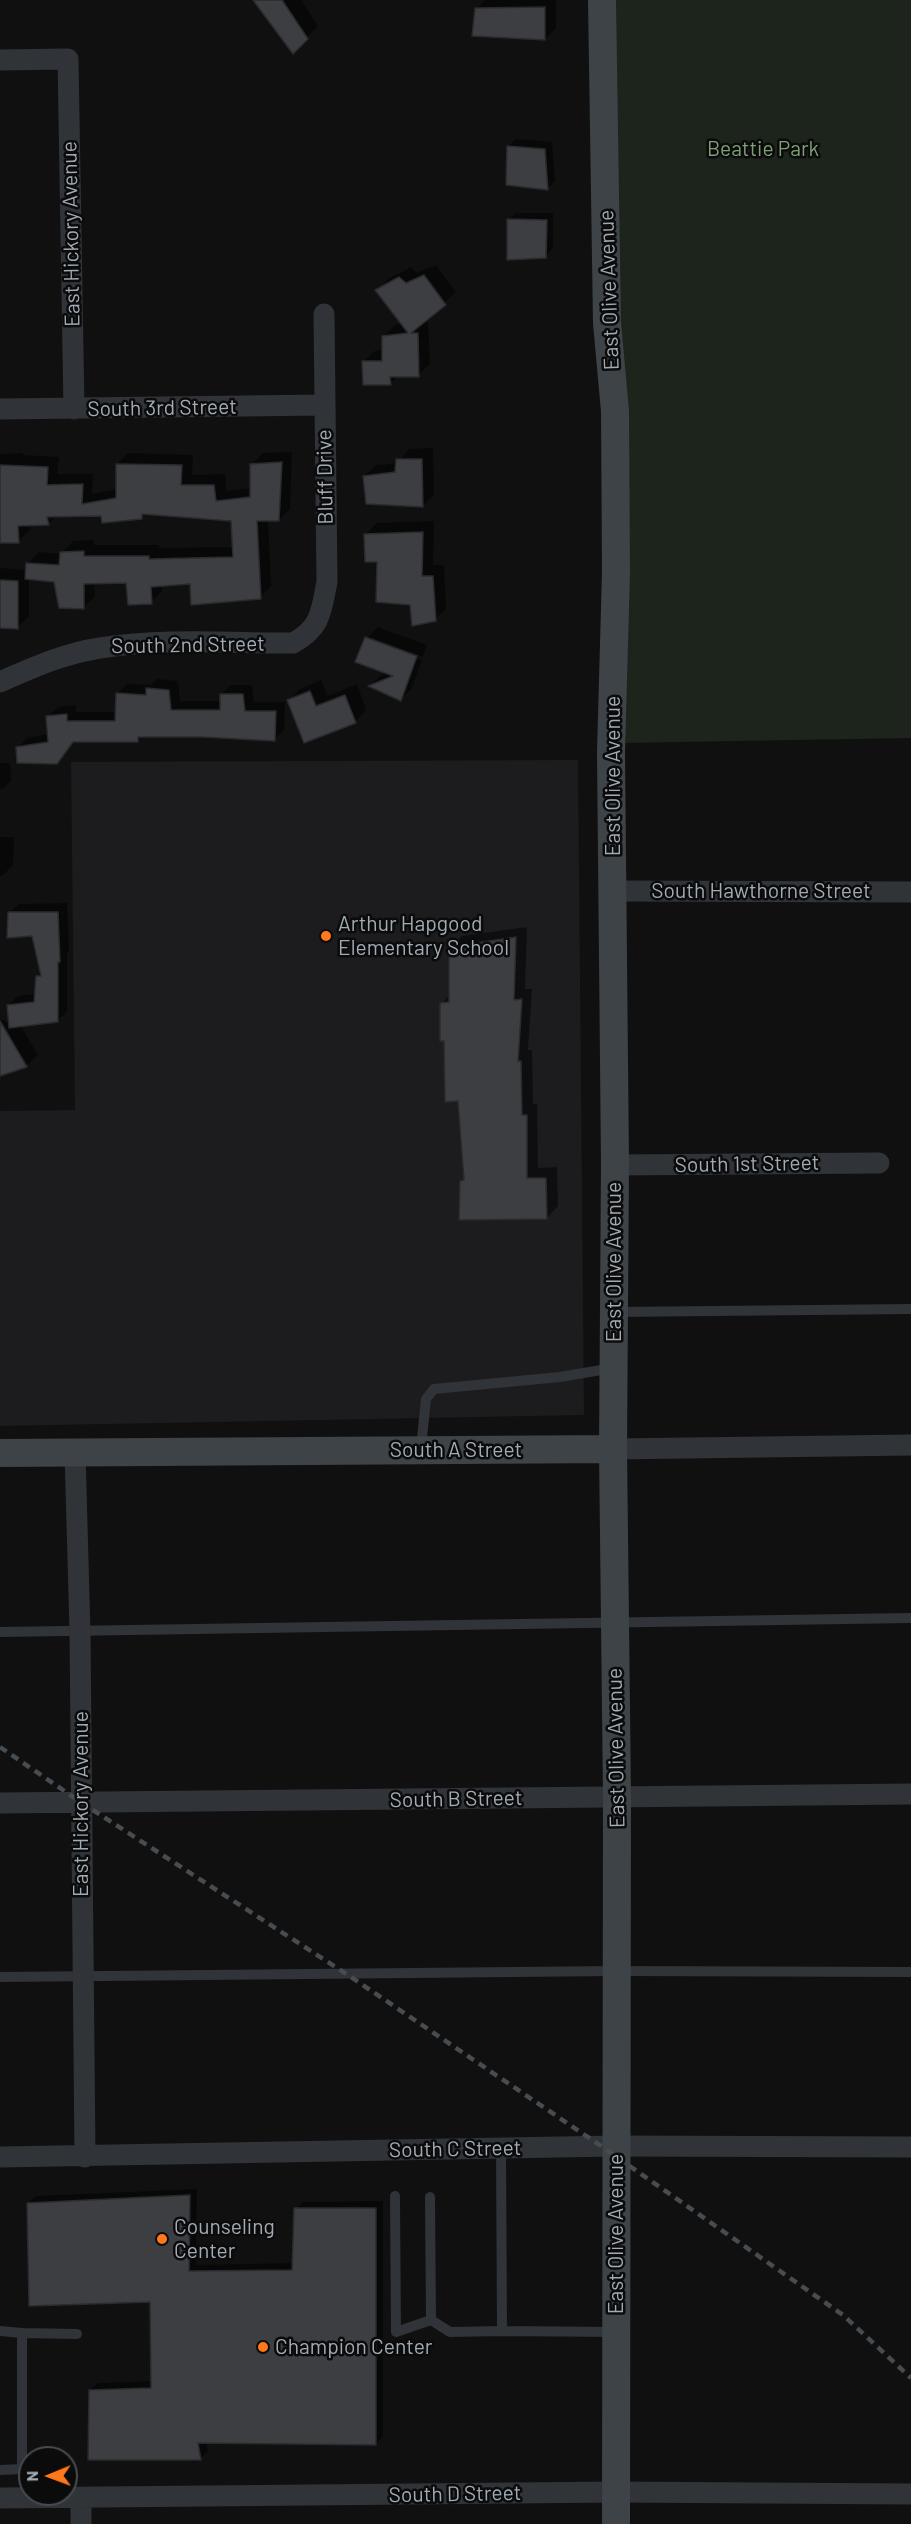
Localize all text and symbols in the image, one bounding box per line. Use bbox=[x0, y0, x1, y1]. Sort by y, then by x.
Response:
park label: Beattie Park bbox=[707, 136, 819, 162]
street label: East Hickory Avenue bbox=[57, 141, 85, 327]
street label: East Olive Avenue bbox=[594, 209, 624, 371]
street label: South 3rd Street bbox=[87, 394, 237, 422]
street label: Bluff Drive bbox=[312, 429, 338, 525]
street label: South 2nd Street bbox=[111, 631, 265, 659]
street label: East Olive Avenue bbox=[600, 696, 626, 856]
street label: South Hawthorne Street bbox=[651, 878, 871, 904]
place label: Arthur Hapgood Elementary School bbox=[338, 911, 509, 961]
marker: Arthur Hapgood Elementary School bbox=[319, 929, 333, 943]
street label: South 1st Street bbox=[674, 1150, 820, 1178]
street label: East Olive Avenue bbox=[601, 1182, 627, 1342]
street label: South A Street bbox=[390, 1437, 522, 1463]
street label: East Olive Avenue bbox=[602, 1668, 630, 1828]
street label: East Hickory Avenue bbox=[68, 1711, 94, 1897]
street label: South B Street bbox=[389, 1785, 523, 1813]
street label: South C Street bbox=[389, 2135, 521, 2163]
street label: East Olive Avenue bbox=[603, 2154, 629, 2314]
place label: Counseling Center bbox=[174, 2214, 275, 2264]
marker: Counseling Center bbox=[155, 2232, 169, 2246]
place label: Champion Center bbox=[275, 2334, 432, 2360]
marker: Champion Center bbox=[256, 2340, 270, 2354]
north arrow bbox=[18, 2446, 78, 2506]
text: N bbox=[22, 2471, 41, 2482]
street label: South D Street bbox=[388, 2480, 522, 2508]

